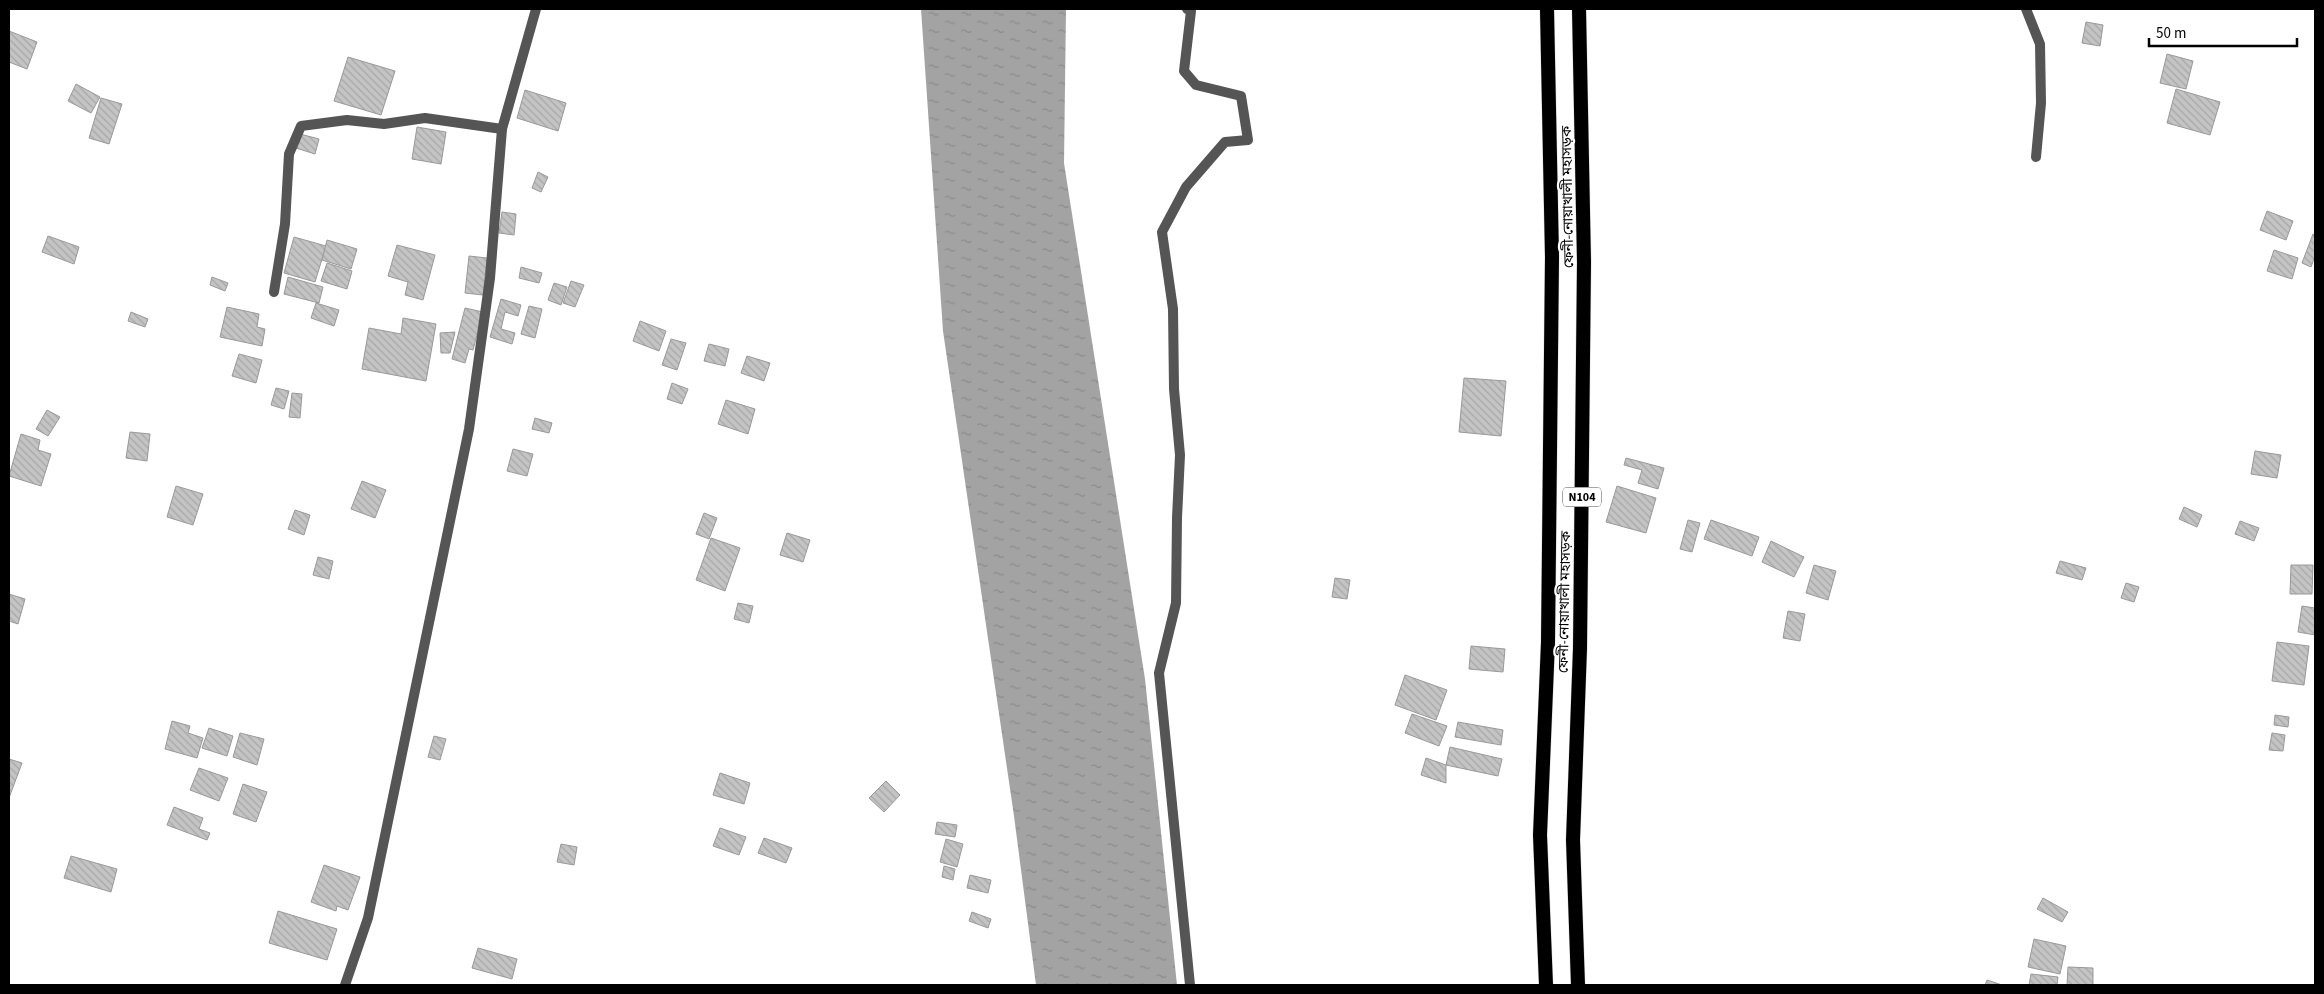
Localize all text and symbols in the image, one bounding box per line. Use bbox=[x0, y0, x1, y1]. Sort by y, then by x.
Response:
scale bar bbox=[2149, 15, 2296, 47]
text: 50 m bbox=[2156, 23, 2186, 44]
street label: ফেনী-নোয়াখালী মহাসড়ক bbox=[1557, 125, 1579, 268]
road number: N104 bbox=[1563, 488, 1601, 507]
street label: ফেনী-নোয়াখালী মহাসড়ক bbox=[1554, 530, 1576, 673]

